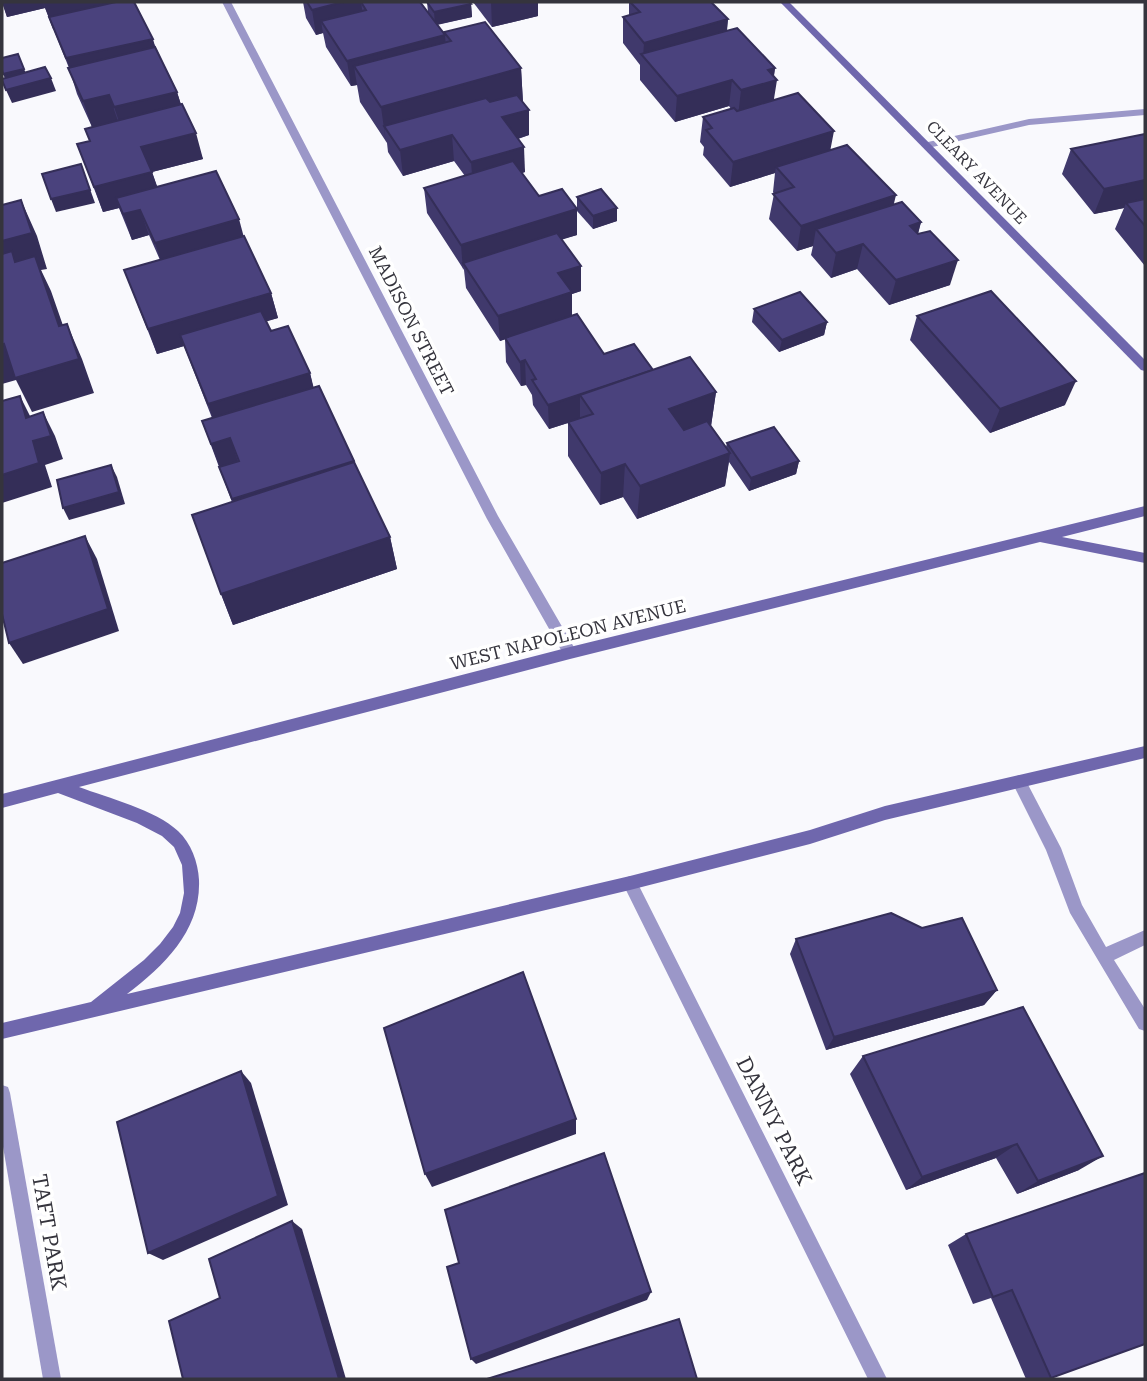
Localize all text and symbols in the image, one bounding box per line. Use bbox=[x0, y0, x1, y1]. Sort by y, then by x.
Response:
street label: CLEARY AVENUE bbox=[923, 117, 1031, 228]
street label: MADISON STREET bbox=[365, 242, 458, 399]
street label: WEST NAPOLEON AVENUE bbox=[448, 595, 688, 674]
street label: DANNY PARK bbox=[731, 1053, 817, 1189]
street label: TAFT PARK bbox=[27, 1172, 71, 1292]

